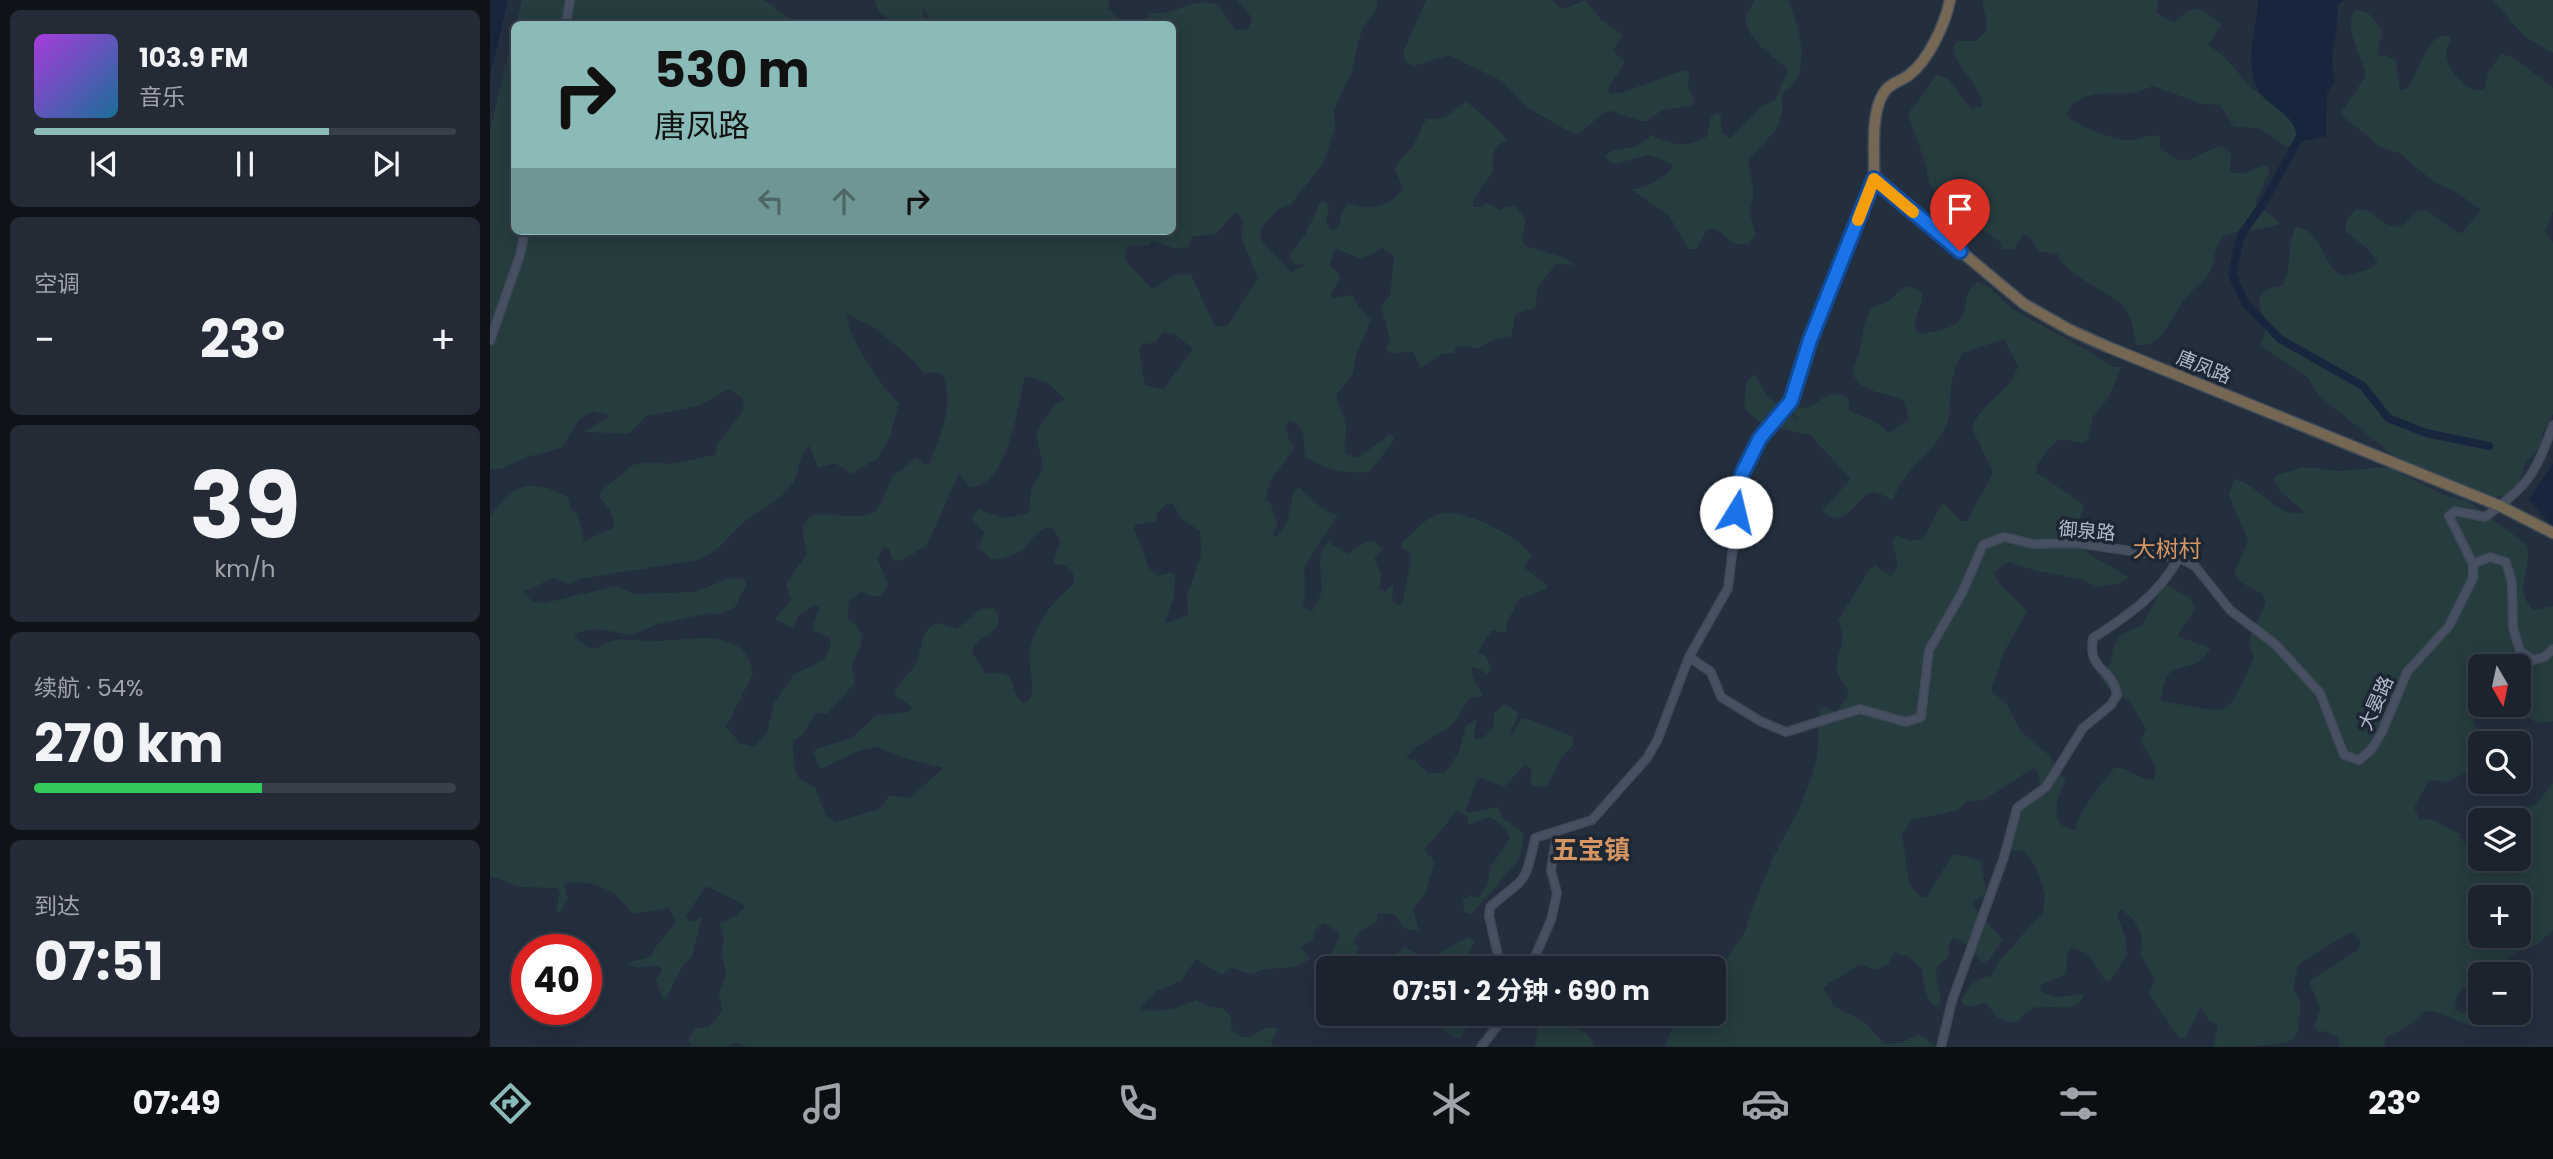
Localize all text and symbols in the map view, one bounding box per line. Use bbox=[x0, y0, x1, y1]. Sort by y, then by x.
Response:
text: 530 m bbox=[654, 36, 810, 104]
text: 103.9 FM bbox=[139, 40, 248, 76]
icon: right bbox=[539, 49, 630, 140]
text: 音乐 bbox=[139, 81, 185, 113]
text: 唐凤路 bbox=[654, 103, 750, 148]
icon: previous bbox=[85, 145, 123, 183]
icon: pause bbox=[226, 145, 264, 183]
icon: next bbox=[367, 145, 405, 183]
pin bbox=[1930, 179, 1990, 251]
icon: left bbox=[752, 182, 790, 220]
icon: ahead bbox=[825, 182, 863, 220]
icon: right bbox=[898, 182, 936, 220]
icon: arrive bbox=[1941, 190, 1979, 228]
text: 空调 bbox=[34, 268, 80, 300]
text: 23° bbox=[200, 303, 285, 376]
text: − bbox=[34, 313, 55, 366]
text: + bbox=[430, 313, 456, 366]
street label: 唐凤路 bbox=[2173, 344, 2235, 390]
text: 39 bbox=[189, 442, 301, 570]
position arrow bbox=[1699, 475, 1773, 549]
street label: 御泉路 bbox=[2057, 515, 2117, 547]
district label: 大树村 bbox=[2133, 533, 2202, 565]
text: km/h bbox=[214, 553, 276, 585]
north arrow bbox=[2468, 654, 2530, 718]
map controls bbox=[2468, 654, 2531, 1025]
street label: 大晏路 bbox=[2352, 671, 2400, 735]
text: 续航 · 54% bbox=[34, 672, 144, 704]
text: 270 km bbox=[34, 707, 224, 780]
button: search bbox=[2468, 731, 2531, 794]
button: layers bbox=[2468, 808, 2531, 871]
district label: 五宝镇 bbox=[1552, 832, 1630, 868]
button: + bbox=[2468, 885, 2531, 948]
text: 到达 bbox=[34, 890, 80, 922]
text: 07:51 bbox=[34, 925, 164, 998]
speed limit sign: 40 bbox=[511, 934, 602, 1025]
button: − bbox=[2468, 962, 2531, 1025]
text: 07:51 · 2 分钟 · 690 m bbox=[1392, 973, 1650, 1009]
icon: directions bbox=[486, 1079, 535, 1128]
icon: music bbox=[799, 1079, 848, 1128]
icon: phone bbox=[1113, 1079, 1162, 1128]
icon: climate bbox=[1427, 1079, 1476, 1128]
icon: car bbox=[1741, 1079, 1790, 1128]
icon: filters bbox=[2054, 1079, 2103, 1128]
text: 07:49 bbox=[132, 1080, 221, 1125]
text: 23° bbox=[2368, 1080, 2421, 1125]

